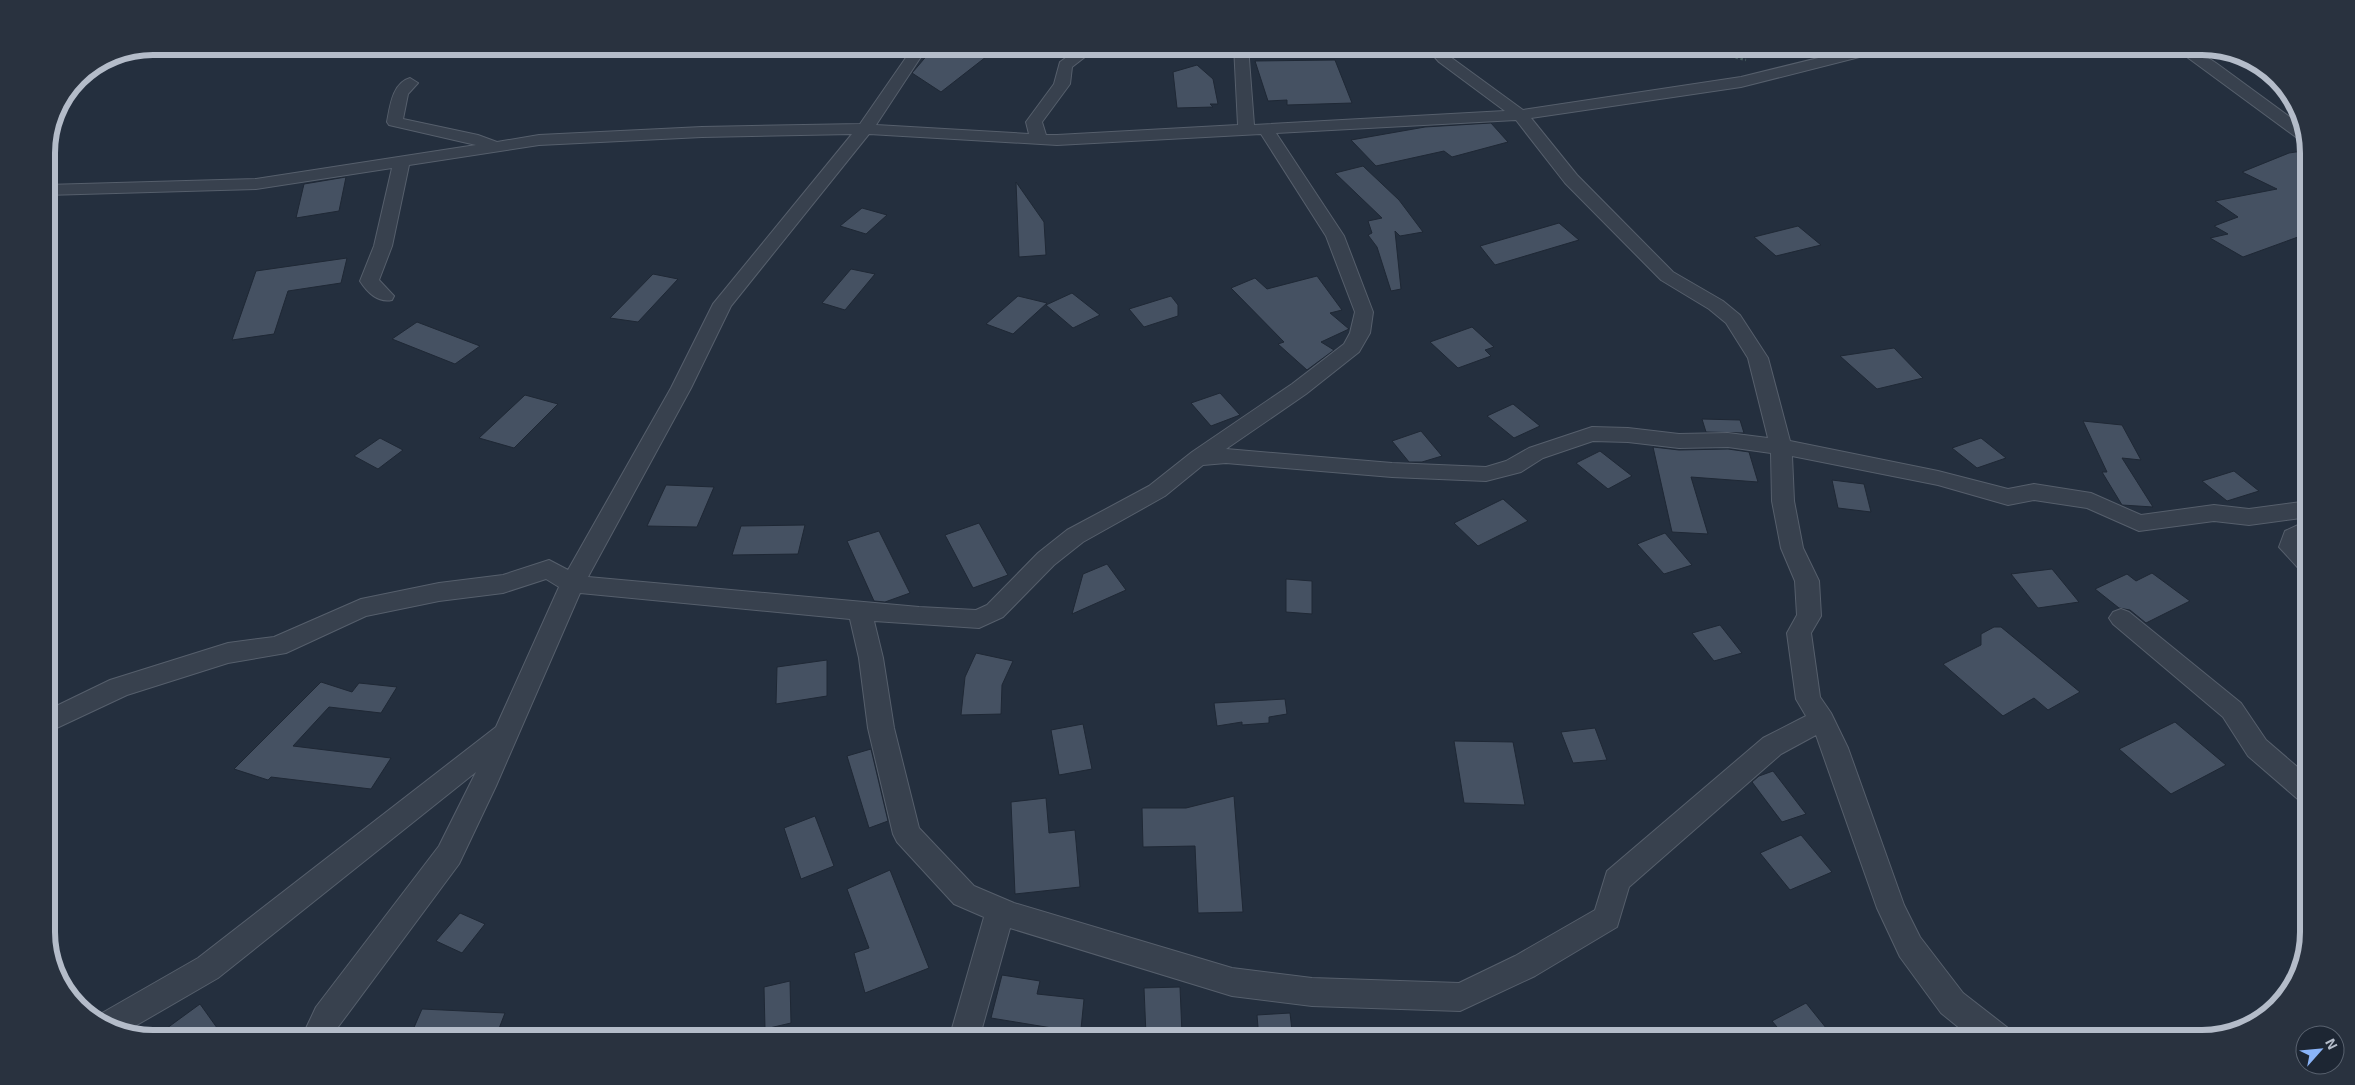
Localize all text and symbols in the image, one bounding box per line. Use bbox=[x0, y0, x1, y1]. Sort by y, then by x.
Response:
north arrow bbox=[2295, 1025, 2345, 1075]
text: N bbox=[2322, 1036, 2342, 1052]

